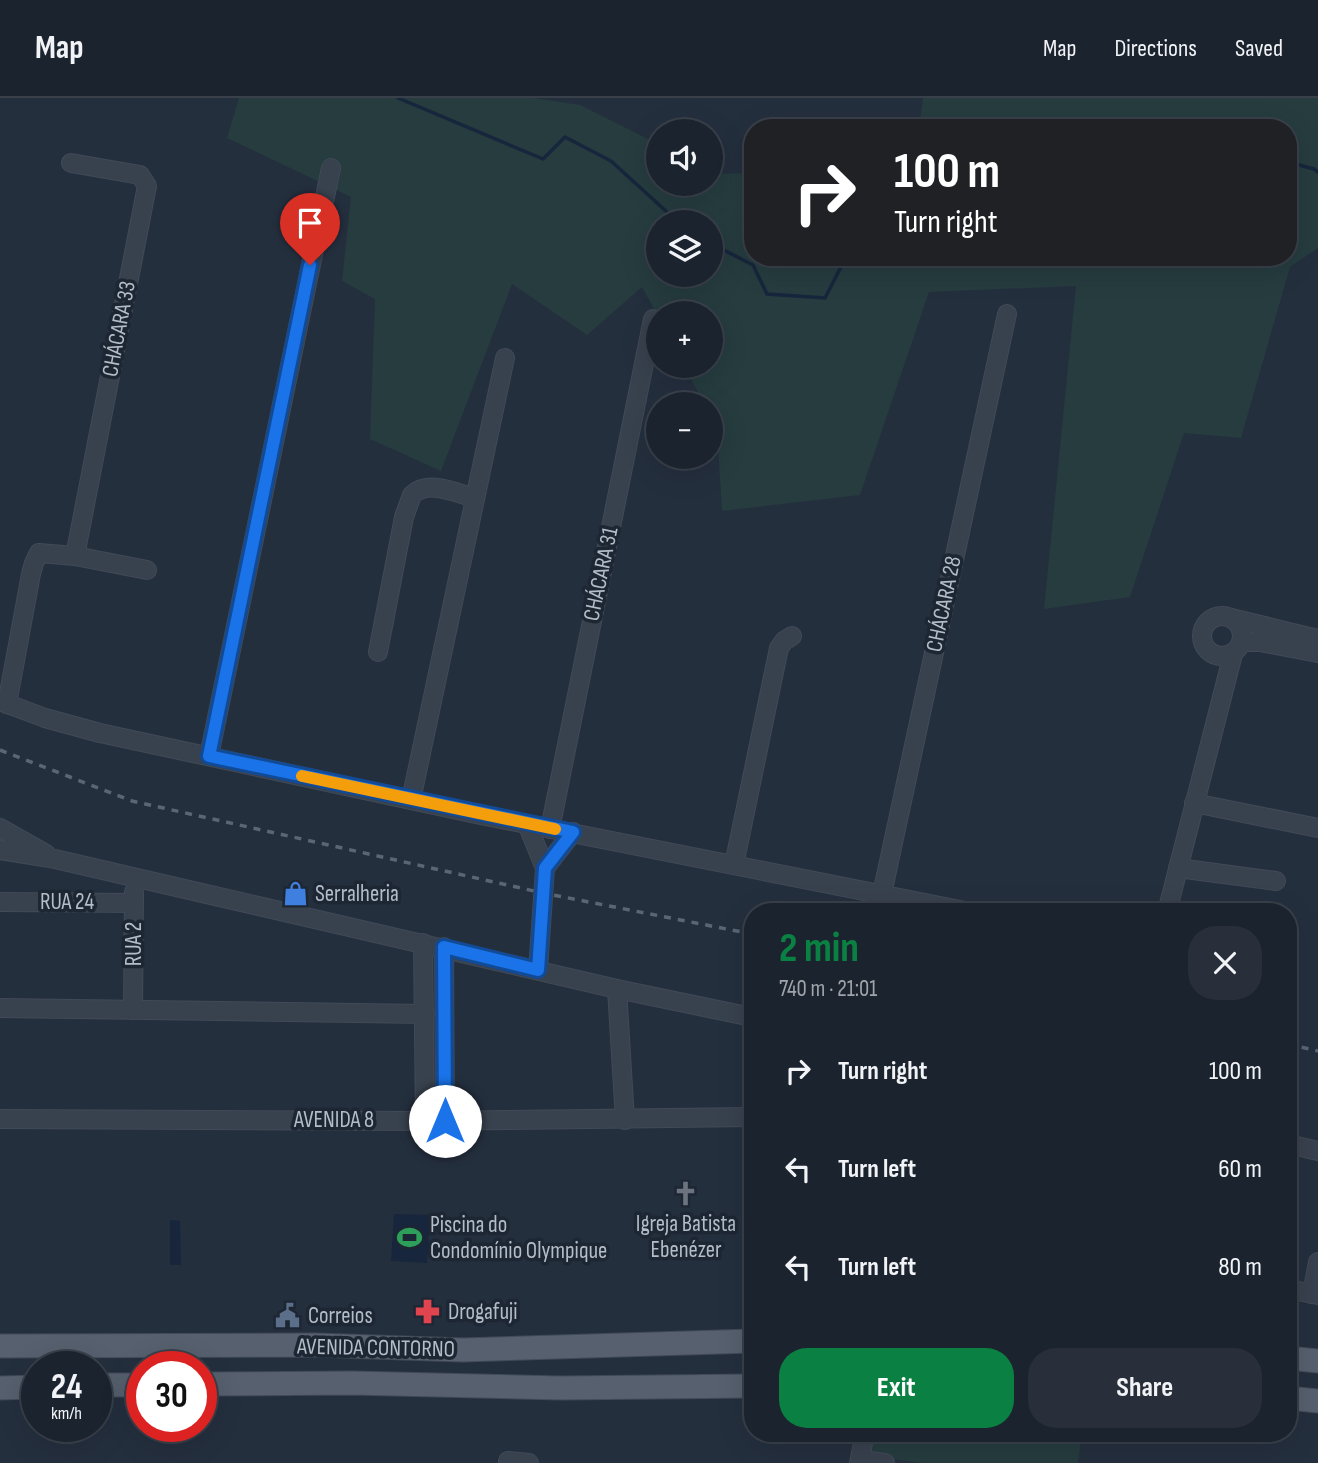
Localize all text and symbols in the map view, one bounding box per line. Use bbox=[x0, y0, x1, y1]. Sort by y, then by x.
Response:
text: Map bbox=[35, 28, 84, 68]
text: Map bbox=[1043, 34, 1076, 63]
text: Directions bbox=[1114, 34, 1197, 63]
text: Saved bbox=[1235, 34, 1283, 63]
map controls bbox=[646, 119, 723, 469]
button: sound bbox=[646, 119, 723, 196]
text: 100 m bbox=[894, 143, 1000, 202]
icon: right bbox=[779, 147, 870, 238]
pin bbox=[280, 193, 340, 265]
text: Turn right bbox=[894, 203, 998, 242]
icon: arrive bbox=[291, 204, 329, 242]
button: layers bbox=[646, 210, 723, 287]
street label: CHÁCARA 33 bbox=[96, 279, 142, 379]
button: + bbox=[646, 301, 723, 378]
button: − bbox=[646, 392, 723, 469]
street label: CHÁCARA 31 bbox=[577, 525, 625, 623]
street label: CHÁCARA 28 bbox=[920, 554, 968, 654]
shop icon: Serralheria bbox=[281, 880, 309, 908]
place label: Serralheria bbox=[315, 880, 399, 908]
street label: RUA 24 bbox=[40, 888, 94, 916]
street label: RUA 2 bbox=[120, 922, 148, 966]
text: 2 min bbox=[779, 923, 859, 974]
button: close bbox=[1188, 926, 1262, 1000]
text: 740 m · 21:01 bbox=[779, 975, 877, 1003]
icon: right bbox=[779, 1052, 817, 1090]
text: Turn right bbox=[838, 1056, 927, 1087]
text: 100 m bbox=[1209, 1056, 1262, 1087]
position arrow bbox=[408, 1084, 482, 1158]
street label: AVENIDA 8 bbox=[293, 1106, 374, 1134]
icon: left bbox=[779, 1150, 817, 1188]
text: Turn left bbox=[838, 1154, 916, 1185]
text: 60 m bbox=[1218, 1154, 1262, 1185]
church icon: Igreja Batista Ebenézer bbox=[672, 1180, 700, 1208]
place label: Igreja Batista Ebenézer bbox=[636, 1210, 736, 1264]
place label: Piscina do Condomínio Olympique bbox=[430, 1211, 607, 1265]
sports icon: Piscina do Condomínio Olympique bbox=[396, 1224, 424, 1252]
icon: left bbox=[779, 1248, 817, 1286]
text: Turn left bbox=[838, 1252, 916, 1283]
text: 80 m bbox=[1218, 1252, 1262, 1283]
pharmacy icon: Drogafuji bbox=[414, 1298, 442, 1326]
place label: Drogafuji bbox=[448, 1298, 517, 1326]
public building icon: Correios bbox=[274, 1302, 302, 1330]
place label: Correios bbox=[308, 1302, 373, 1330]
street label: AVENIDA CONTORNO bbox=[296, 1333, 455, 1363]
button: Exit bbox=[779, 1348, 1014, 1428]
button: Share bbox=[1028, 1348, 1262, 1428]
speed limit sign: 30 bbox=[126, 1351, 217, 1442]
text: 24 bbox=[51, 1366, 82, 1409]
text: km/h bbox=[51, 1403, 82, 1424]

